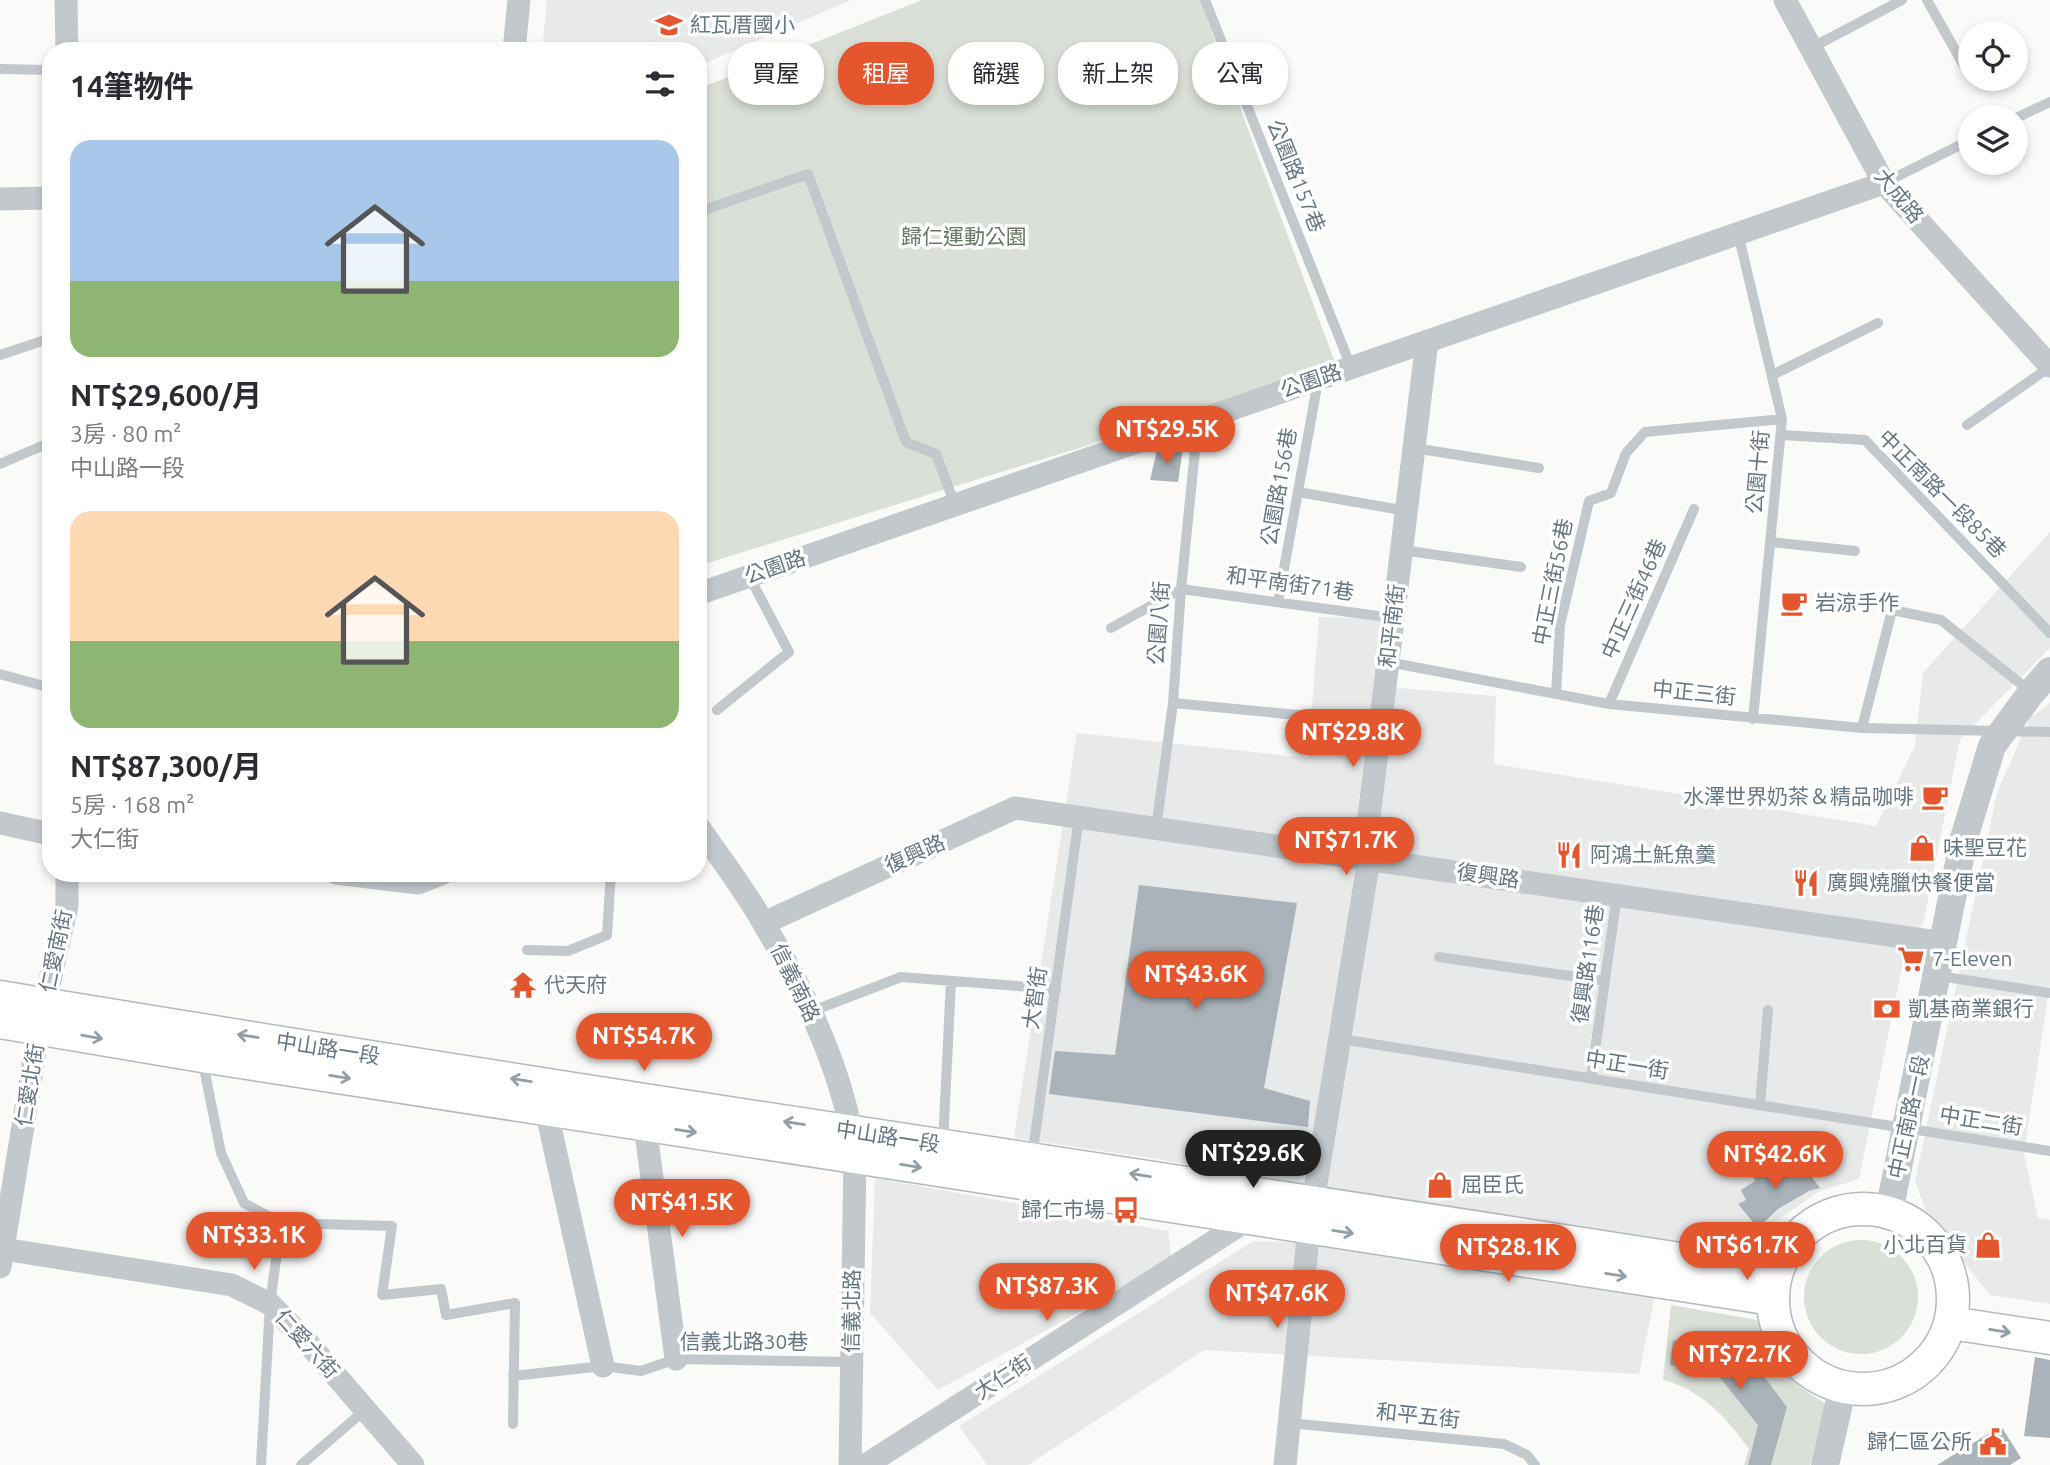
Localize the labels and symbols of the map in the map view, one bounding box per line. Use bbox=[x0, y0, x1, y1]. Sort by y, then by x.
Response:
school or university icon: 紅瓦厝國小 bbox=[654, 10, 684, 40]
place label: 紅瓦厝國小 bbox=[690, 12, 795, 36]
street label: 公園路157巷 bbox=[1263, 116, 1330, 236]
street label: 大成路 bbox=[1871, 163, 1929, 227]
park label: 歸仁運動公園 bbox=[901, 224, 1027, 248]
street label: 公園路 bbox=[1277, 358, 1344, 402]
pin: NT$29.5K bbox=[1095, 406, 1239, 466]
street label: 中正南路一段85巷 bbox=[1874, 424, 2012, 562]
street label: 公園路156巷 bbox=[1256, 426, 1300, 548]
street label: 公園十街 bbox=[1741, 429, 1773, 515]
street label: 中正三街56巷 bbox=[1528, 516, 1576, 647]
street label: 中正三街46巷 bbox=[1596, 535, 1670, 662]
street label: 公園路 bbox=[741, 544, 808, 588]
street label: 和平南街71巷 bbox=[1225, 562, 1356, 604]
street label: 公園八街 bbox=[1143, 580, 1173, 666]
street label: 和平南街 bbox=[1374, 583, 1408, 669]
cafe icon: 岩涼手作 bbox=[1779, 588, 1809, 618]
place label: 岩涼手作 bbox=[1815, 590, 1899, 614]
street label: 中正三街 bbox=[1651, 676, 1737, 708]
pin: NT$29.8K bbox=[1281, 710, 1425, 769]
cafe icon: 水澤世界奶茶＆精品咖啡 bbox=[1920, 782, 1950, 812]
place label: 水澤世界奶茶＆精品咖啡 bbox=[1683, 784, 1914, 808]
pin: NT$71.7K bbox=[1274, 818, 1418, 877]
street label: 復興路 bbox=[881, 829, 948, 877]
shop icon: 味聖豆花 bbox=[1907, 833, 1937, 863]
place label: 味聖豆花 bbox=[1943, 835, 2027, 859]
restaurant icon: 阿鴻土魠魚羹 bbox=[1554, 840, 1584, 870]
place label: 阿鴻土魠魚羹 bbox=[1590, 842, 1716, 866]
street label: 復興路 bbox=[1455, 859, 1521, 891]
restaurant icon: 廣興燒臘快餐便當 bbox=[1791, 868, 1821, 898]
place label: 廣興燒臘快餐便當 bbox=[1827, 870, 1995, 894]
street label: 復興路116巷 bbox=[1567, 903, 1607, 1025]
street label: 仁愛南街 bbox=[35, 907, 75, 994]
street label: 信義南路 bbox=[767, 940, 825, 1026]
supermarket icon: 7-Eleven bbox=[1896, 944, 1926, 974]
place label: 7-Eleven bbox=[1932, 946, 2013, 970]
pin: NT$43.6K bbox=[1124, 951, 1268, 1011]
street label: 大智街 bbox=[1018, 965, 1050, 1031]
temple icon: 代天府 bbox=[508, 970, 538, 1000]
place label: 代天府 bbox=[544, 972, 607, 996]
bank icon: 凱基商業銀行 bbox=[1872, 994, 1902, 1024]
place label: 凱基商業銀行 bbox=[1908, 996, 2034, 1020]
pin: NT$54.7K bbox=[572, 1014, 716, 1073]
street label: 中山路一段 bbox=[274, 1028, 382, 1068]
one-way arrow bbox=[237, 1029, 260, 1042]
one-way arrow bbox=[80, 1031, 102, 1044]
street label: 仁愛北街 bbox=[11, 1041, 47, 1128]
street label: 中正一街 bbox=[1584, 1046, 1671, 1082]
street label: 中正南路一段 bbox=[1883, 1053, 1933, 1181]
one-way arrow bbox=[328, 1071, 351, 1084]
one-way arrow bbox=[510, 1073, 533, 1086]
street label: 中正二街 bbox=[1938, 1102, 2025, 1138]
one-way arrow bbox=[783, 1116, 806, 1129]
street label: 中山路一段 bbox=[834, 1116, 942, 1156]
one-way arrow bbox=[674, 1125, 697, 1138]
pin: NT$29.6K bbox=[1181, 1130, 1325, 1190]
pin: NT$42.6K bbox=[1703, 1132, 1847, 1191]
one-way arrow bbox=[899, 1160, 922, 1173]
one-way arrow bbox=[1129, 1168, 1152, 1181]
shop icon: 屈臣氏 bbox=[1425, 1170, 1455, 1200]
place label: 屈臣氏 bbox=[1461, 1172, 1524, 1196]
pin: NT$41.5K bbox=[610, 1180, 754, 1239]
bus stop icon: 歸仁市場 bbox=[1111, 1195, 1141, 1225]
place label: 歸仁市場 bbox=[1021, 1197, 1105, 1221]
pin: NT$33.1K bbox=[182, 1212, 326, 1272]
pin: NT$61.7K bbox=[1675, 1222, 1819, 1282]
pin: NT$28.1K bbox=[1436, 1224, 1580, 1284]
one-way arrow bbox=[1331, 1226, 1354, 1239]
shop icon: 小北百貨 bbox=[1973, 1230, 2003, 1260]
place label: 小北百貨 bbox=[1883, 1232, 1967, 1256]
pin: NT$87.3K bbox=[975, 1264, 1119, 1323]
street label: 信義北路 bbox=[838, 1269, 864, 1353]
one-way arrow bbox=[1604, 1269, 1627, 1282]
pin: NT$47.6K bbox=[1205, 1270, 1349, 1330]
street label: 仁愛六街 bbox=[271, 1304, 345, 1383]
one-way arrow bbox=[1988, 1324, 2011, 1337]
street label: 信義北路30巷 bbox=[680, 1329, 808, 1353]
pin: NT$72.7K bbox=[1668, 1332, 1812, 1391]
street label: 大仁街 bbox=[970, 1349, 1035, 1403]
street label: 和平五街 bbox=[1375, 1399, 1461, 1431]
public building icon: 歸仁區公所 bbox=[1978, 1427, 2008, 1457]
place label: 歸仁區公所 bbox=[1867, 1429, 1972, 1453]

